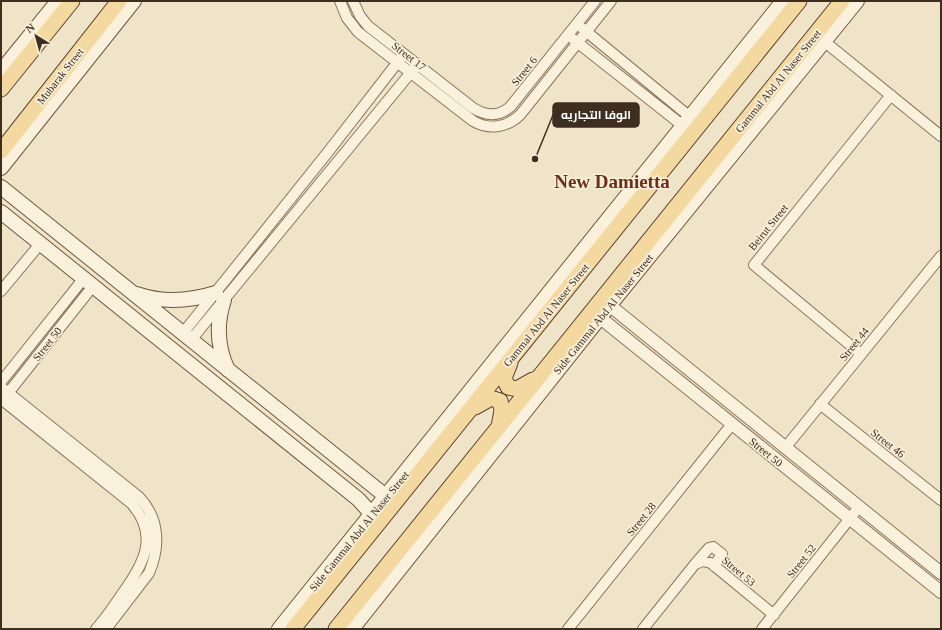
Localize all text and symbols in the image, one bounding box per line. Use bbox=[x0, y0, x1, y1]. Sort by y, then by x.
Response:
north arrow bbox=[16, 16, 56, 56]
text: N bbox=[23, 21, 37, 35]
street label: Gammal Abd Al Naser Street bbox=[733, 27, 823, 135]
street label: Street 17 bbox=[390, 39, 429, 73]
street label: Mubarak Street bbox=[34, 45, 86, 107]
street label: Street 6 bbox=[509, 54, 540, 88]
callout: الوفا التجاريه bbox=[553, 103, 639, 127]
text: الوفا التجاريه bbox=[561, 108, 631, 123]
district label: New Damietta bbox=[554, 171, 670, 192]
street label: Beirut Street bbox=[746, 202, 790, 252]
street label: Side Gammal Abd Al Naser Street bbox=[551, 251, 655, 377]
street label: Gammal Abd Al Naser Street bbox=[501, 261, 591, 369]
street label: Street 50 bbox=[30, 324, 64, 363]
street label: Street 44 bbox=[837, 325, 871, 363]
street label: Street 46 bbox=[869, 426, 908, 460]
street label: Street 50 bbox=[747, 435, 785, 469]
street label: Side Gammal Abd Al Naser Street bbox=[307, 468, 411, 594]
street label: Street 28 bbox=[624, 500, 658, 538]
street label: Street 52 bbox=[784, 542, 818, 580]
street label: Street 53 bbox=[720, 554, 758, 589]

